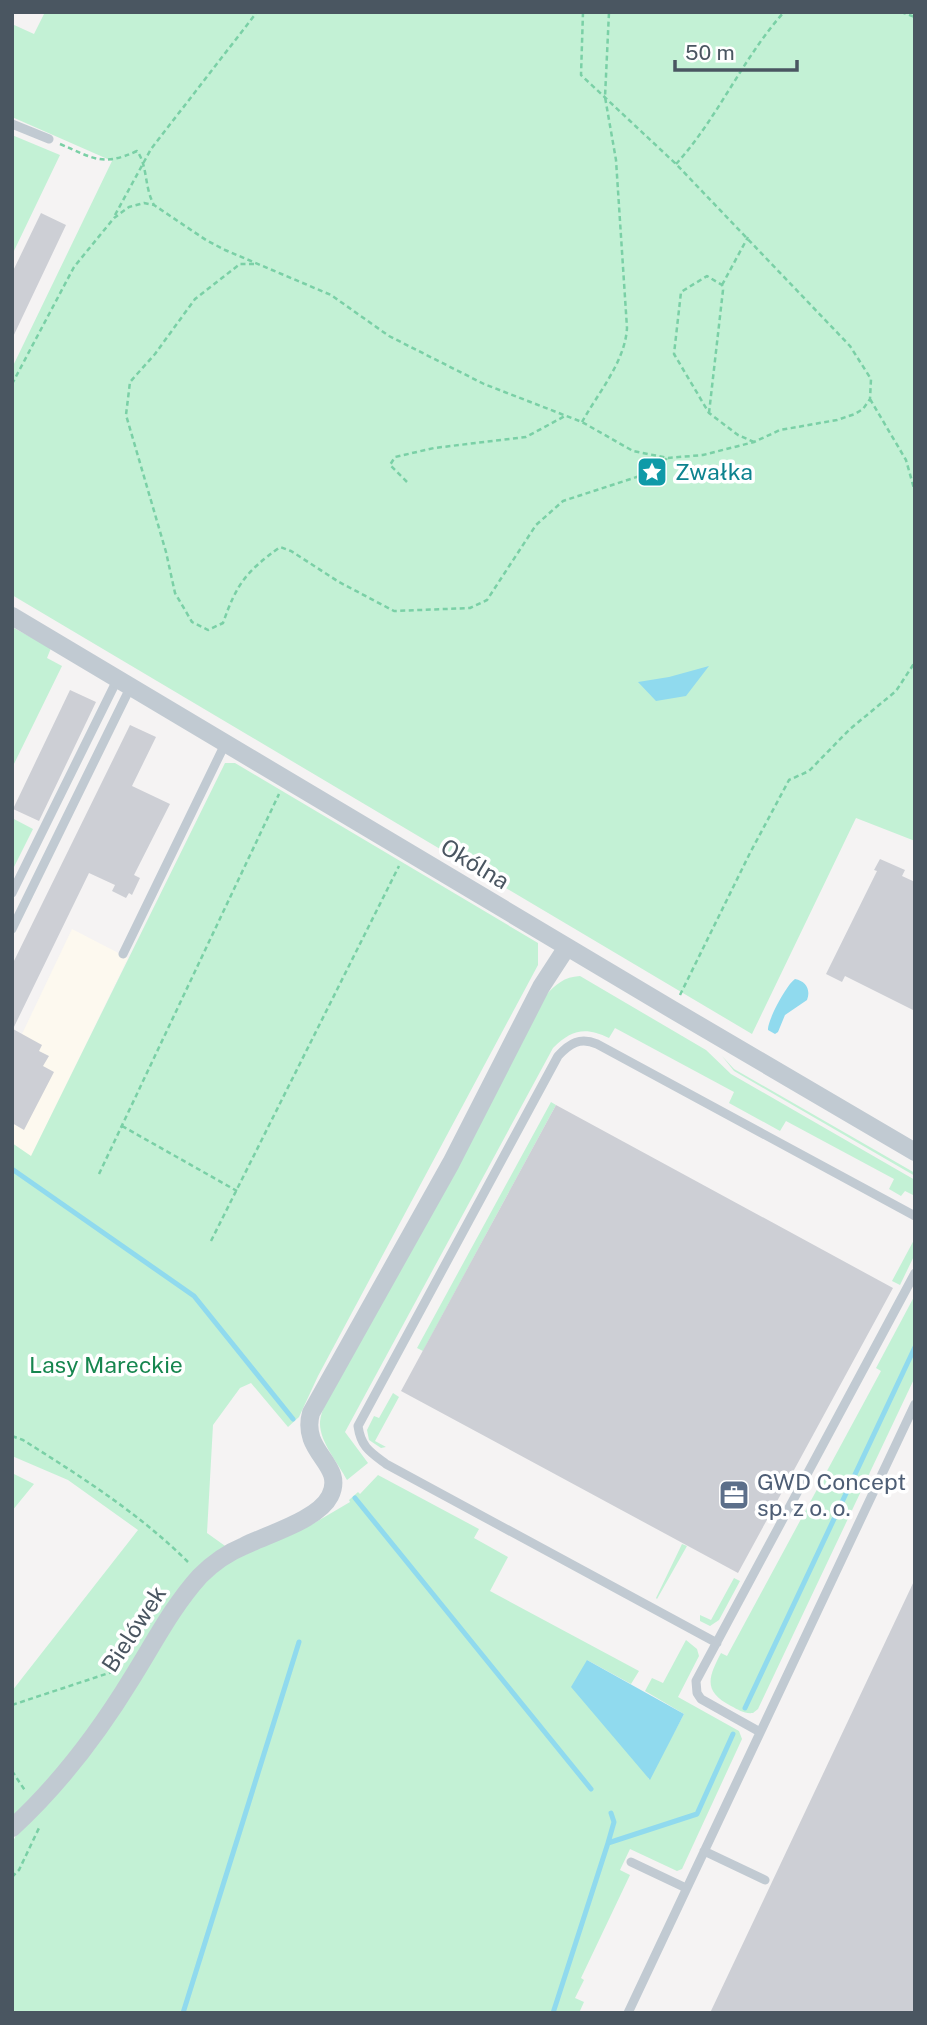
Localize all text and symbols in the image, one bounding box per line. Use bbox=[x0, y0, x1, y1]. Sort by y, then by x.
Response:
scale bar bbox=[675, 28, 797, 72]
text: 50 m bbox=[685, 40, 735, 65]
place icon: Zwałka bbox=[635, 455, 669, 489]
place label: Zwałka bbox=[675, 458, 753, 485]
street label: Okólna bbox=[436, 833, 514, 894]
park label: Lasy Mareckie bbox=[29, 1351, 183, 1378]
place label: GWD Concept sp. z o. o. bbox=[757, 1468, 906, 1521]
office icon: GWD Concept sp. z o. o. bbox=[717, 1478, 751, 1512]
street label: Bielówek bbox=[96, 1581, 171, 1677]

